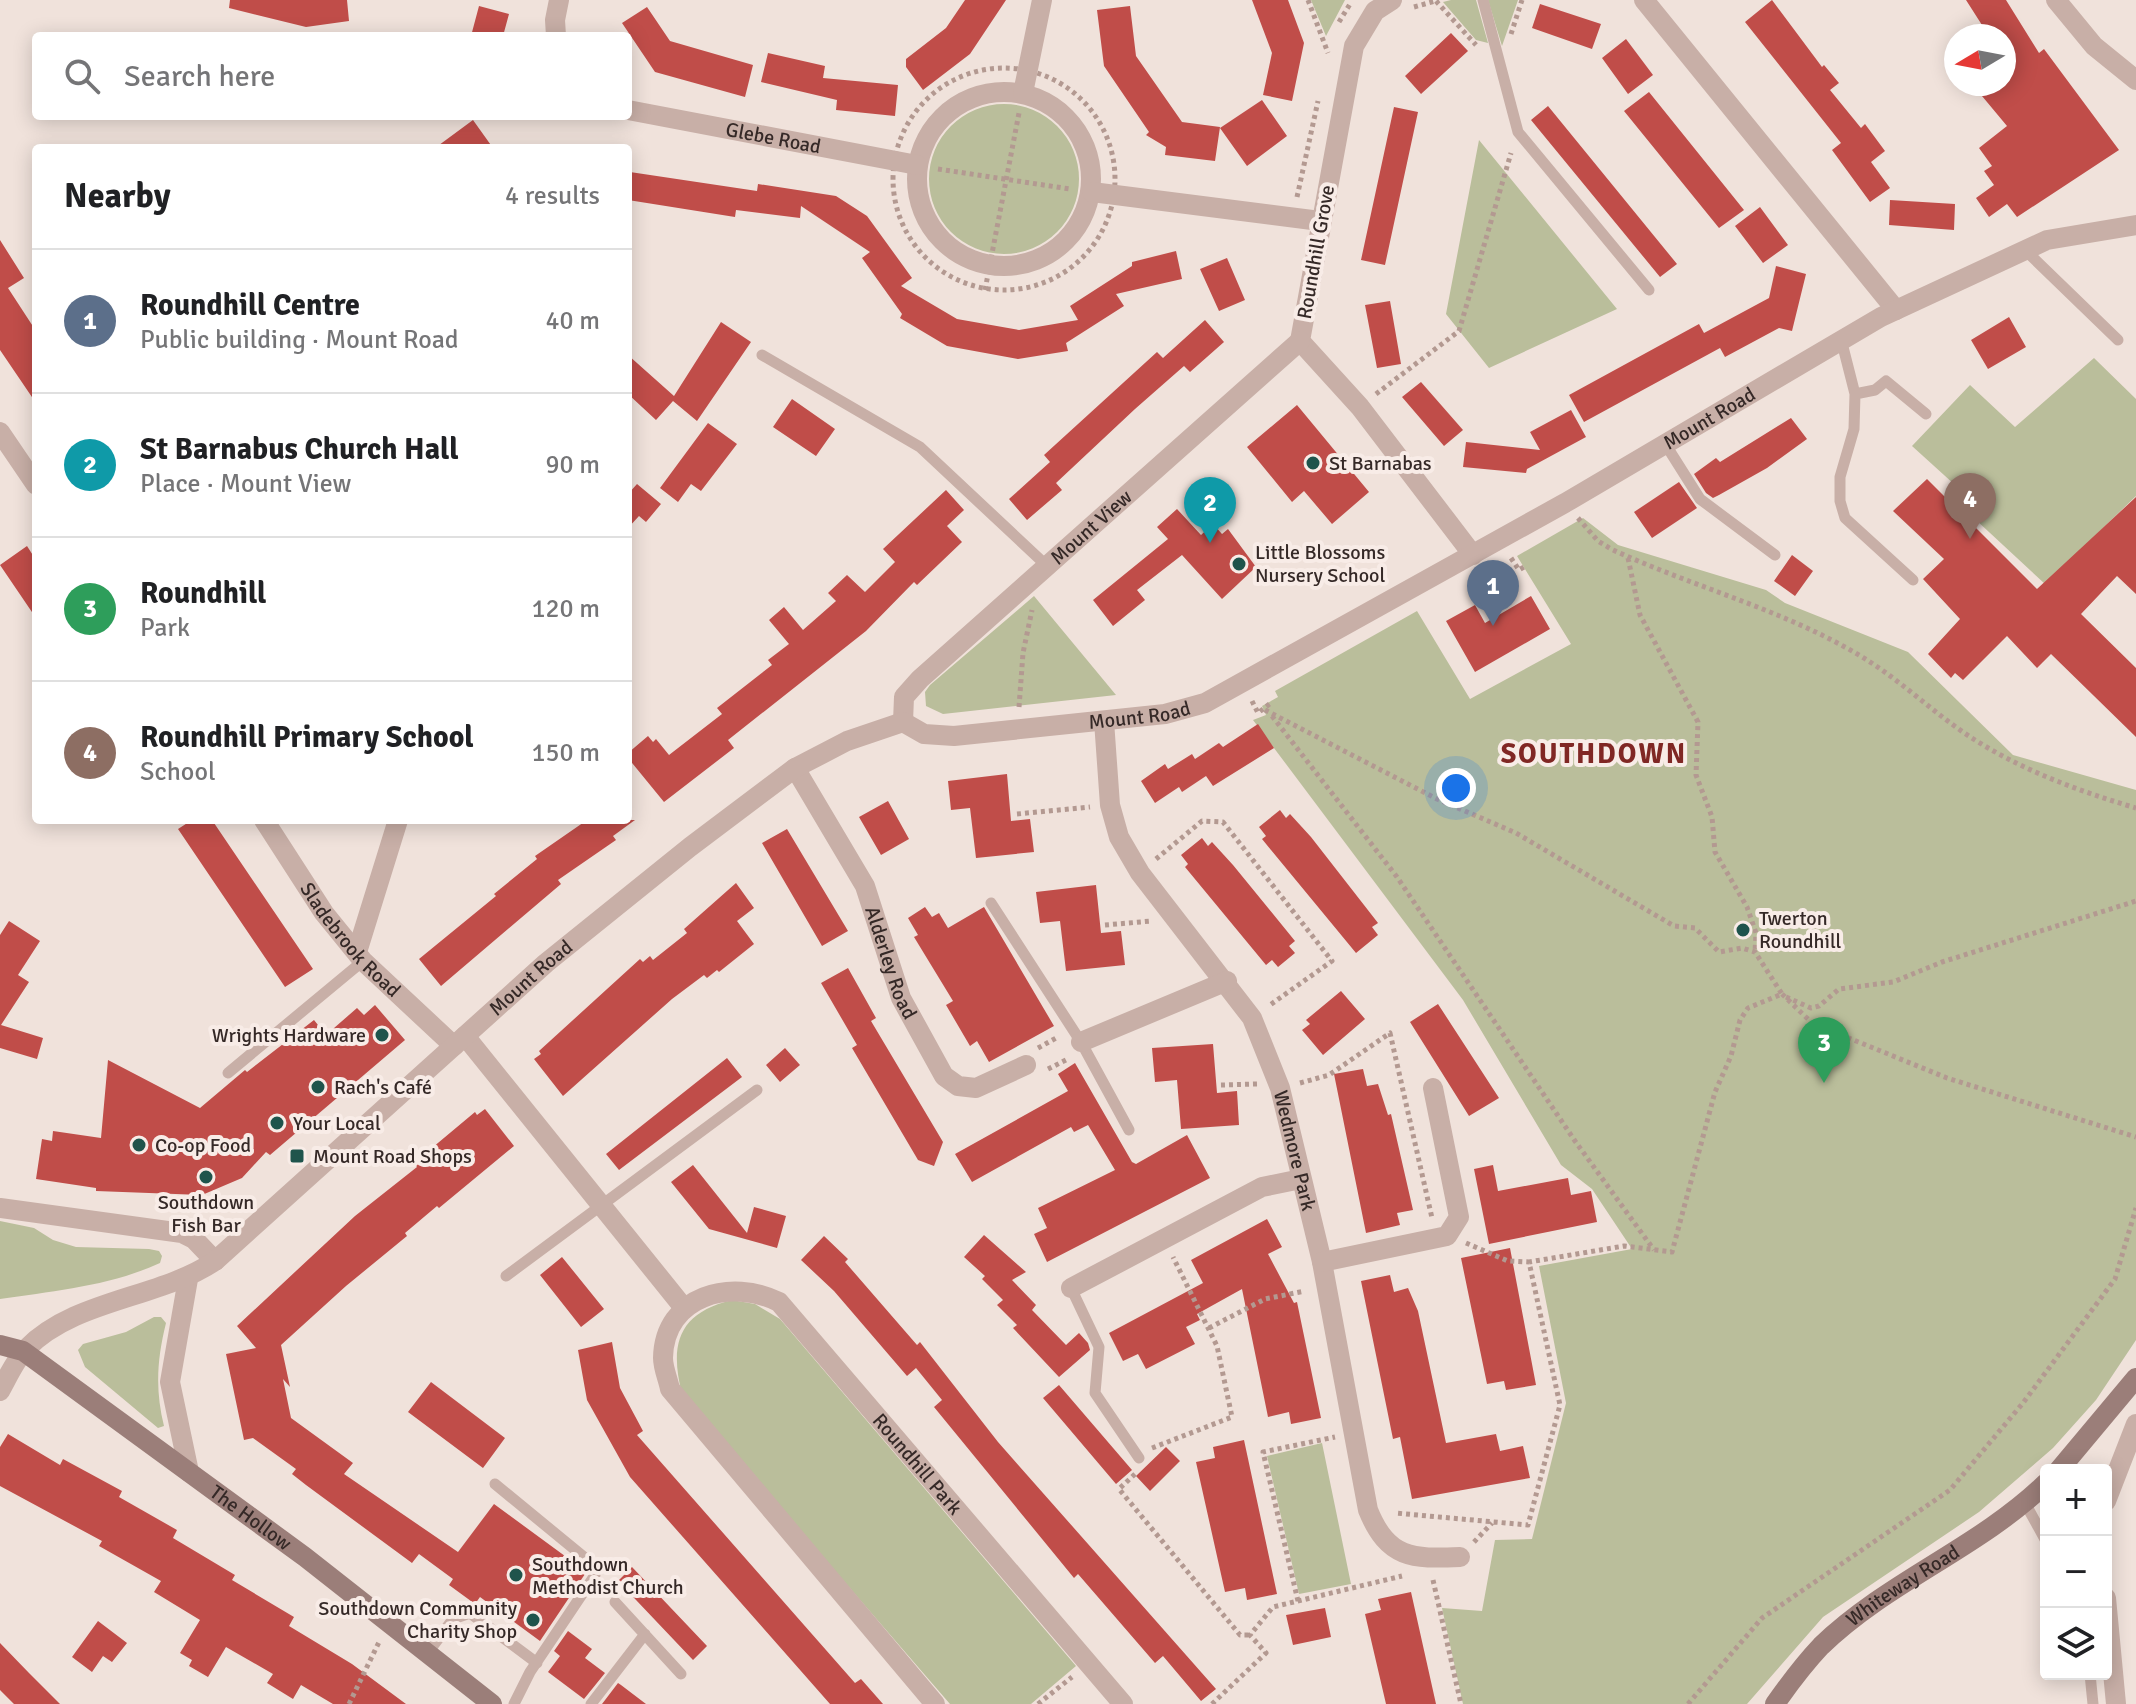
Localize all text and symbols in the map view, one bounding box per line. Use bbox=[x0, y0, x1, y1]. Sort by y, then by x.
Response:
north arrow bbox=[1944, 24, 2016, 96]
search box bbox=[32, 32, 632, 120]
icon: search bbox=[60, 54, 104, 98]
text: Search here bbox=[124, 58, 275, 95]
street label: Glebe Road bbox=[724, 116, 823, 159]
text: Nearby bbox=[64, 175, 171, 217]
text: 4 results bbox=[505, 180, 600, 212]
street label: Roundhill Grove bbox=[1292, 183, 1340, 321]
text: Roundhill Centre bbox=[140, 287, 360, 324]
text: 1 bbox=[83, 305, 97, 337]
text: 40 m bbox=[545, 305, 600, 337]
text: Public building · Mount Road bbox=[140, 324, 459, 356]
street label: Mount Road bbox=[1658, 381, 1760, 455]
text: St Barnabus Church Hall bbox=[140, 431, 459, 468]
text: 2 bbox=[83, 449, 97, 481]
text: 90 m bbox=[545, 449, 600, 481]
place label: St Barnabas bbox=[1329, 451, 1432, 476]
marker: St Barnabas bbox=[1304, 454, 1322, 472]
text: Place · Mount View bbox=[140, 468, 351, 500]
pin: 4 bbox=[1944, 473, 1996, 539]
pin: 2 bbox=[1184, 477, 1236, 543]
street label: Mount View bbox=[1045, 484, 1137, 570]
place label: Little Blossoms Nursery School bbox=[1255, 540, 1386, 588]
marker: Little Blossoms Nursery School bbox=[1230, 555, 1248, 573]
pin: 1 bbox=[1467, 560, 1519, 626]
text: Roundhill bbox=[140, 575, 266, 612]
text: 3 bbox=[83, 593, 97, 625]
text: 120 m bbox=[531, 593, 600, 625]
text: Park bbox=[140, 612, 190, 644]
street label: Mount Road bbox=[1087, 695, 1193, 734]
text: Roundhill Primary School bbox=[140, 719, 474, 756]
text: 4 bbox=[83, 737, 97, 769]
text: 150 m bbox=[531, 737, 600, 769]
district label: SOUTHDOWN bbox=[1501, 737, 1687, 771]
text: School bbox=[140, 756, 216, 788]
your location bbox=[1436, 768, 1476, 808]
street label: Sladebrook Road bbox=[295, 877, 406, 1002]
street label: Alderley Road bbox=[860, 903, 923, 1023]
place label: Twerton Roundhill bbox=[1759, 906, 1842, 954]
marker: Twerton Roundhill bbox=[1734, 921, 1752, 939]
street label: Mount Road bbox=[484, 934, 577, 1021]
pin: 3 bbox=[1798, 1017, 1850, 1083]
place label: Wrights Hardware bbox=[212, 1023, 366, 1048]
marker: Wrights Hardware bbox=[373, 1026, 391, 1044]
place label: Rach's Café bbox=[334, 1075, 432, 1100]
marker: Rach's Café bbox=[309, 1078, 327, 1096]
street label: Wedmore Park bbox=[1268, 1088, 1322, 1213]
place label: Your Local bbox=[293, 1111, 381, 1136]
marker: Your Local bbox=[268, 1114, 286, 1132]
place label: Co-op Food bbox=[155, 1133, 251, 1158]
marker: Co-op Food bbox=[130, 1136, 148, 1154]
place label: Mount Road Shops bbox=[313, 1144, 472, 1169]
marker: Mount Road Shops bbox=[288, 1147, 306, 1165]
marker: Southdown Fish Bar bbox=[197, 1168, 215, 1186]
place label: Southdown Fish Bar bbox=[158, 1190, 254, 1238]
street label: Roundhill Park bbox=[867, 1408, 968, 1520]
map controls bbox=[2040, 1464, 2112, 1680]
button: + bbox=[2040, 1464, 2112, 1536]
street label: The Hollow bbox=[205, 1479, 297, 1556]
button: − bbox=[2040, 1536, 2112, 1608]
street label: Whiteway Road bbox=[1841, 1539, 1964, 1632]
place label: Southdown Methodist Church bbox=[532, 1552, 684, 1600]
marker: Southdown Methodist Church bbox=[507, 1566, 525, 1584]
place label: Southdown Community Charity Shop bbox=[318, 1596, 518, 1644]
button: layers bbox=[2040, 1608, 2112, 1680]
marker: Southdown Community Charity Shop bbox=[524, 1611, 542, 1629]

